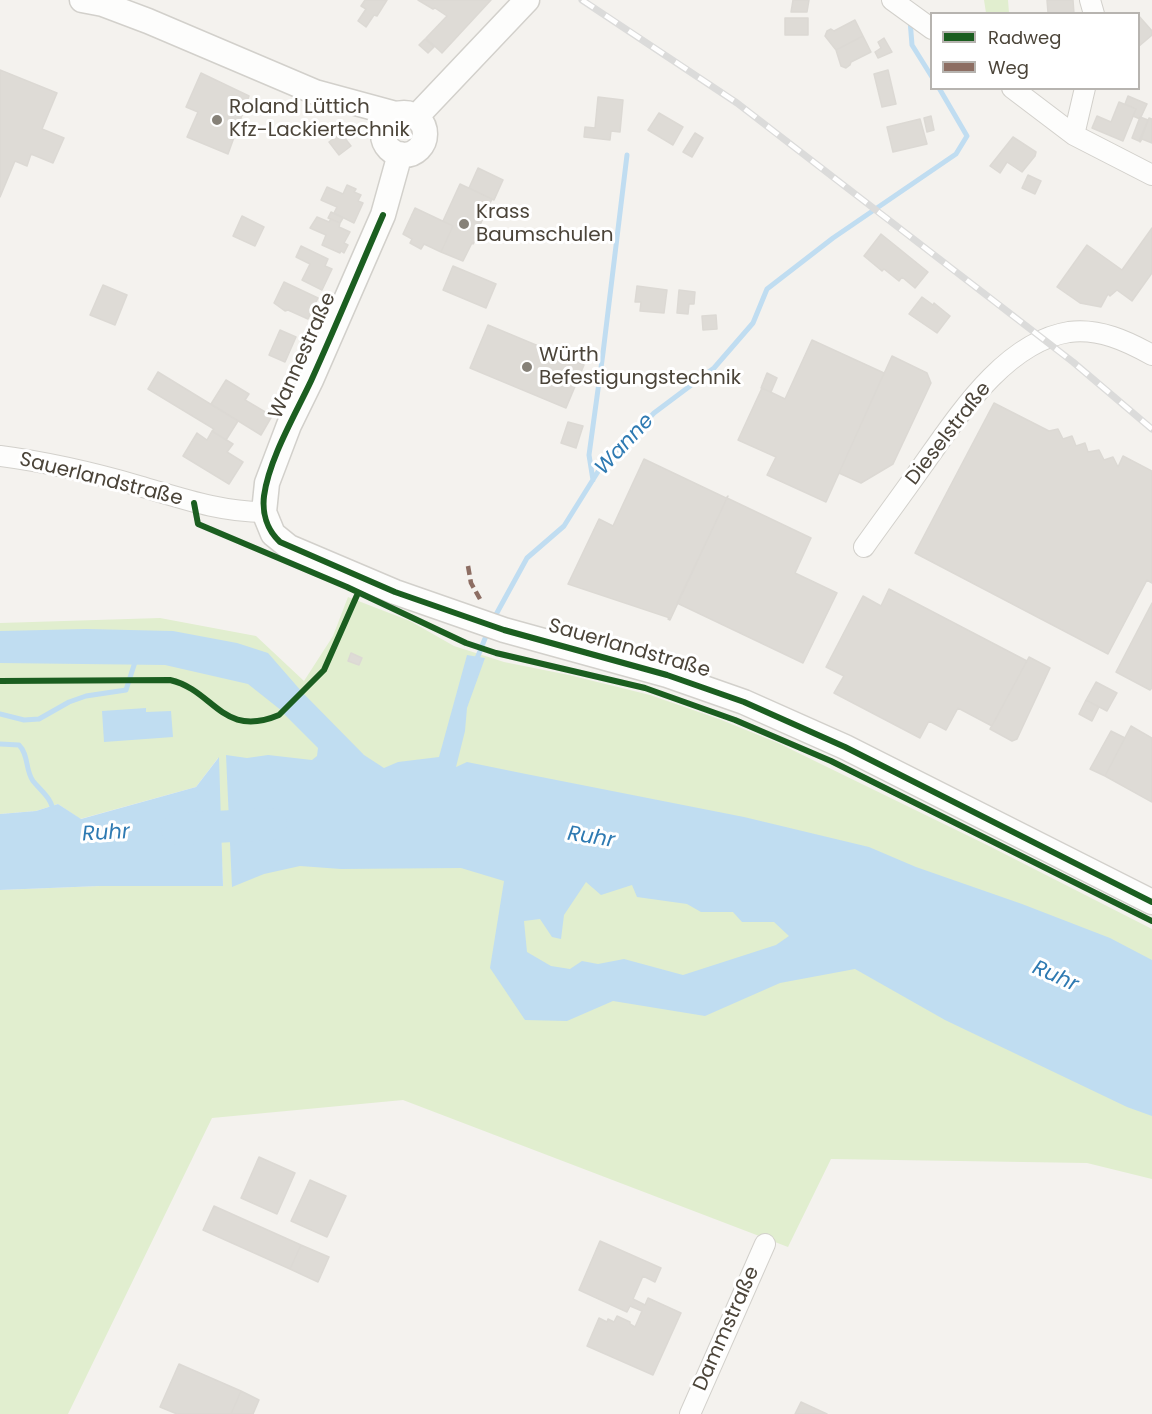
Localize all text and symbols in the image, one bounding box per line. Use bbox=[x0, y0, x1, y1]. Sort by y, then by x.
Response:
legend bbox=[930, 12, 1140, 90]
text: Radweg bbox=[988, 25, 1061, 50]
text: Weg bbox=[988, 55, 1029, 80]
place label: Roland Lüttich Kfz-Lackiertechnik bbox=[229, 96, 410, 143]
marker: Roland Lüttich Kfz-Lackiertechnik bbox=[210, 113, 224, 127]
place label: Krass Baumschulen bbox=[476, 201, 613, 248]
marker: Krass Baumschulen bbox=[457, 217, 471, 231]
street label: Wannestraße bbox=[264, 289, 342, 423]
place label: Würth Befestigungstechnik bbox=[539, 344, 741, 391]
marker: Würth Befestigungstechnik bbox=[520, 360, 534, 374]
street label: Dieselstraße bbox=[901, 378, 997, 490]
water label: Wanne bbox=[590, 409, 660, 481]
street label: Sauerlandstraße bbox=[17, 448, 185, 512]
street label: Sauerlandstraße bbox=[545, 614, 713, 684]
water label: Ruhr bbox=[82, 820, 130, 848]
water label: Ruhr bbox=[566, 822, 616, 854]
water label: Ruhr bbox=[1028, 956, 1082, 998]
street label: Dammstraße bbox=[689, 1263, 765, 1395]

